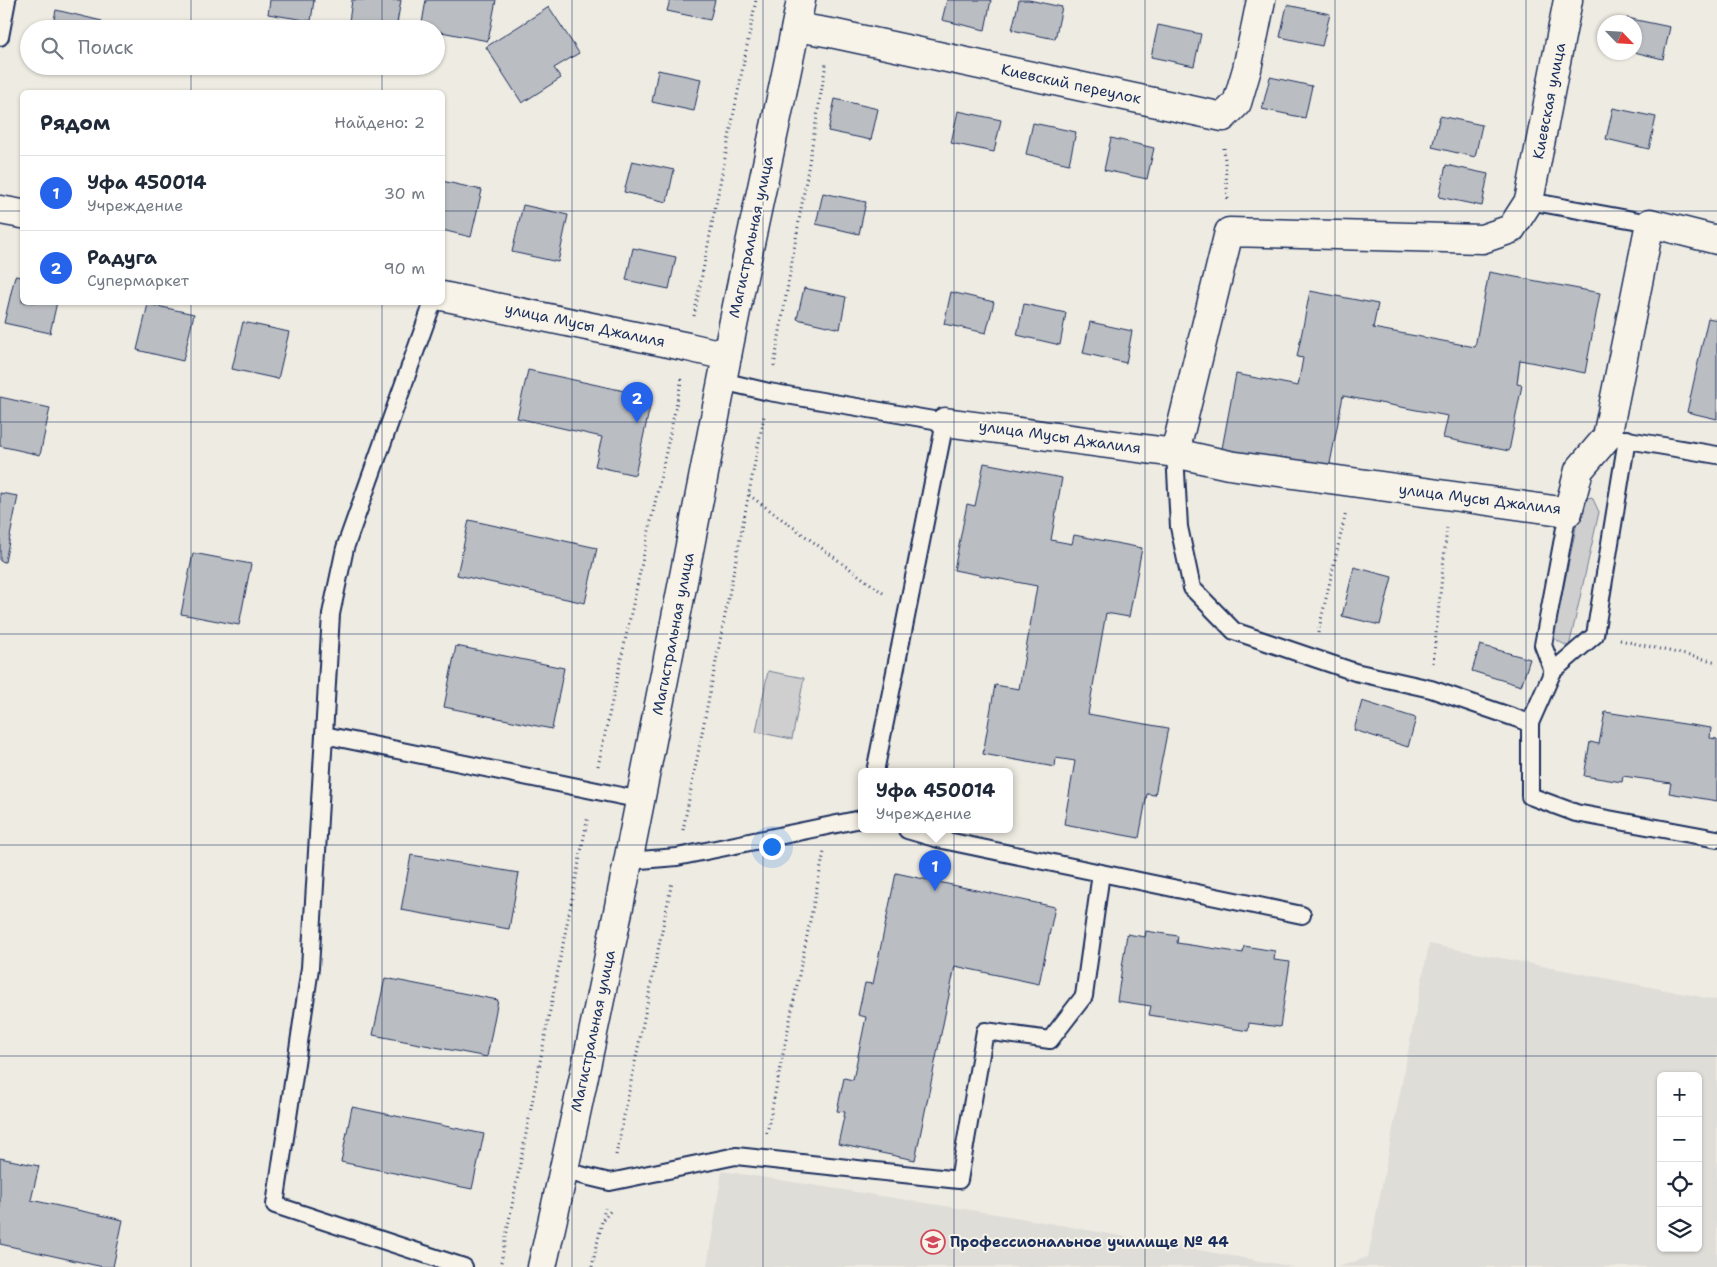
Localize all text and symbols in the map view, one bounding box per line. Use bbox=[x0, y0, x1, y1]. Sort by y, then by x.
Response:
north arrow bbox=[1597, 15, 1642, 60]
search box bbox=[20, 20, 445, 75]
icon: search bbox=[38, 34, 66, 62]
text: Поиск bbox=[78, 35, 133, 60]
street label: Киевская улица bbox=[1528, 40, 1570, 161]
street label: Киевский переулок bbox=[999, 59, 1143, 109]
text: Рядом bbox=[40, 109, 110, 137]
text: Найдено: 2 bbox=[334, 112, 425, 133]
street label: Магистральная улица bbox=[724, 154, 778, 320]
text: Уфа 450014 bbox=[87, 170, 207, 195]
text: 1 bbox=[52, 183, 60, 204]
text: 30 m bbox=[384, 183, 425, 204]
text: Учреждение bbox=[87, 195, 183, 216]
text: Радуга bbox=[87, 245, 157, 270]
text: 2 bbox=[50, 258, 62, 279]
text: 90 m bbox=[384, 258, 425, 279]
text: Супермаркет bbox=[87, 270, 189, 291]
street label: улица Мусы Джалиля bbox=[503, 298, 667, 352]
pin: 2 bbox=[621, 382, 653, 423]
street label: улица Мусы Джалиля bbox=[978, 416, 1142, 458]
street label: улица Мусы Джалиля bbox=[1398, 479, 1562, 519]
street label: Магистральная улица bbox=[647, 550, 699, 717]
popup bbox=[858, 768, 1013, 833]
text: Уфа 450014 bbox=[876, 778, 995, 803]
text: Учреждение bbox=[876, 803, 972, 824]
your location bbox=[759, 834, 785, 860]
pin: 1 bbox=[919, 850, 951, 891]
street label: Магистральная улица bbox=[566, 948, 620, 1114]
map controls bbox=[1657, 1072, 1702, 1252]
button: + bbox=[1657, 1072, 1702, 1117]
button: − bbox=[1657, 1117, 1702, 1162]
button: locate bbox=[1657, 1162, 1702, 1207]
button: layers bbox=[1657, 1207, 1702, 1252]
school or university icon: Профессиональное училище № 44 bbox=[920, 1229, 946, 1255]
place label: Профессиональное училище № 44 bbox=[950, 1232, 1229, 1252]

